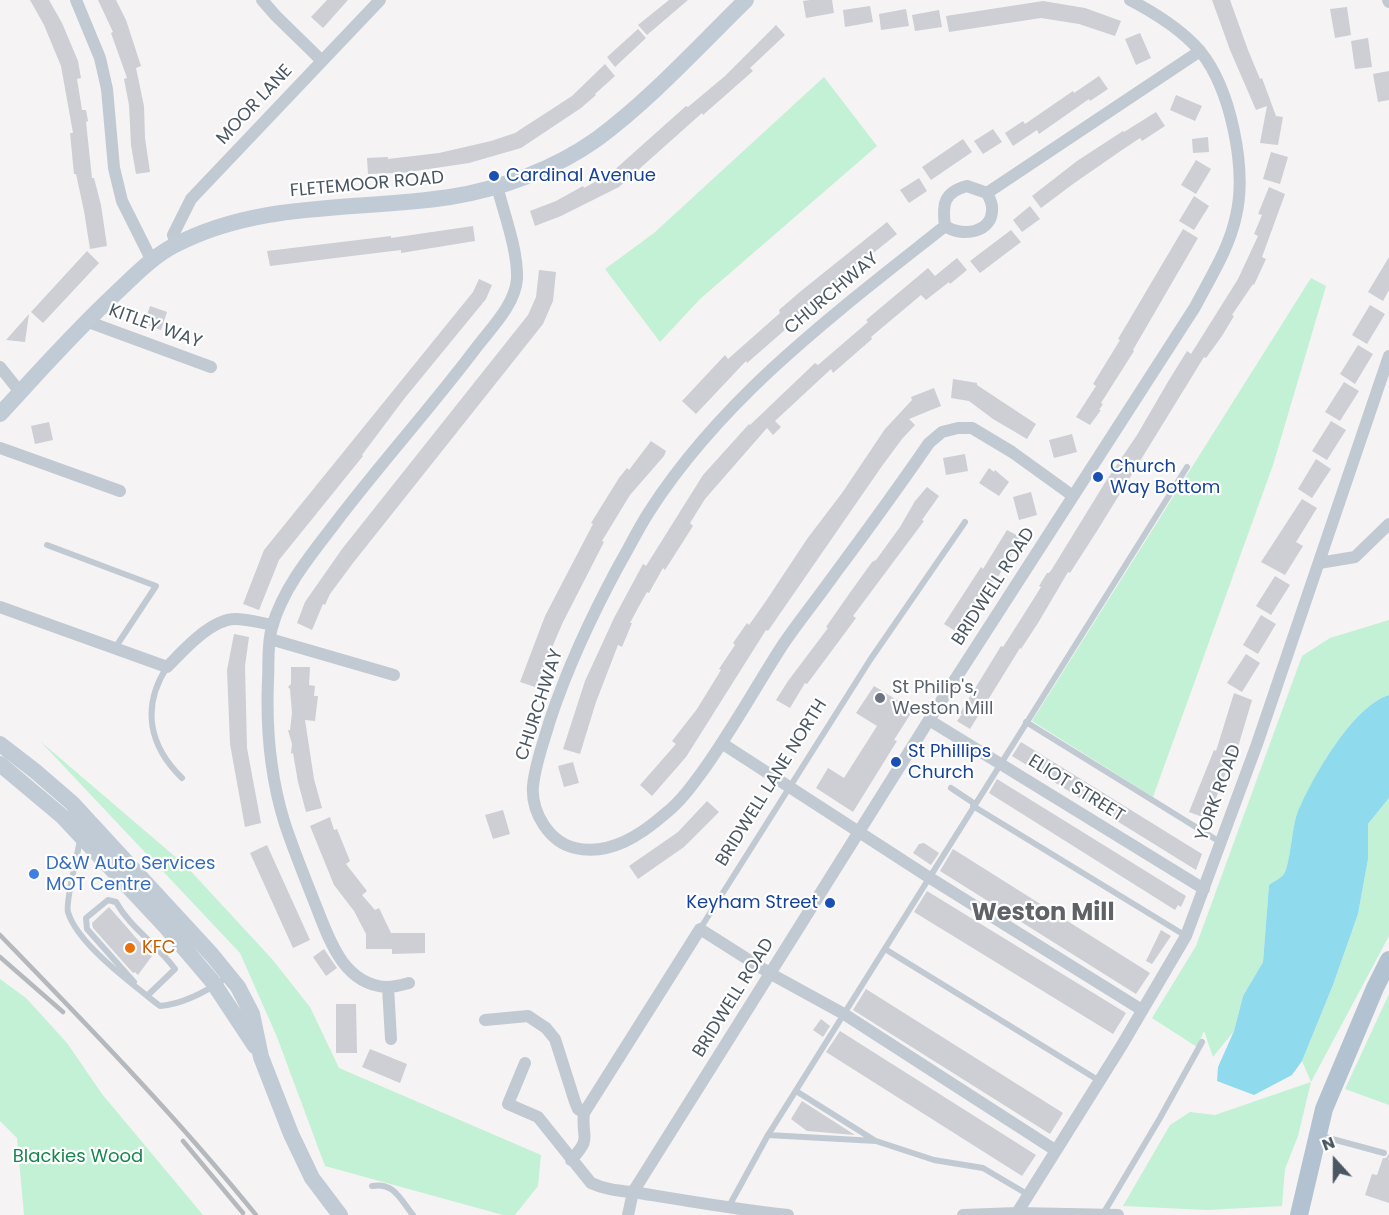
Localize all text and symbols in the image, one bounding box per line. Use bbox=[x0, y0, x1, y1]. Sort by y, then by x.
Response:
street label: MOOR LANE bbox=[213, 61, 297, 149]
place label: Cardinal Avenue bbox=[506, 165, 656, 187]
street label: FLETEMOOR ROAD bbox=[289, 168, 445, 202]
marker: Cardinal Avenue bbox=[487, 169, 501, 183]
street label: CHURCHWAY bbox=[781, 248, 883, 340]
street label: KITLEY WAY bbox=[106, 300, 204, 354]
place label: Church Way Bottom bbox=[1110, 456, 1220, 498]
marker: Church Way Bottom bbox=[1091, 470, 1105, 484]
street label: BRIDWELL ROAD bbox=[948, 524, 1040, 650]
street label: CHURCHWAY bbox=[512, 646, 568, 764]
place label: St Philip's, Weston Mill bbox=[892, 677, 993, 720]
marker: St Philip's, Weston Mill bbox=[873, 691, 887, 705]
street label: BRIDWELL LANE NORTH bbox=[712, 696, 832, 870]
place label: St Phillips Church bbox=[908, 741, 991, 783]
street label: YORK ROAD bbox=[1192, 742, 1246, 844]
street label: ELIOT STREET bbox=[1024, 751, 1128, 827]
marker: St Phillips Church bbox=[889, 755, 903, 769]
place label: D&W Auto Services MOT Centre bbox=[46, 853, 215, 896]
marker: D&W Auto Services MOT Centre bbox=[27, 867, 41, 881]
place label: Keyham Street bbox=[686, 892, 818, 914]
marker: Keyham Street bbox=[823, 896, 837, 910]
district label: Weston Mill bbox=[972, 900, 1114, 928]
street label: BRIDWELL ROAD bbox=[689, 935, 779, 1061]
place label: KFC bbox=[142, 937, 176, 959]
marker: KFC bbox=[123, 941, 137, 955]
north arrow bbox=[1305, 1131, 1365, 1191]
text: N bbox=[1319, 1131, 1338, 1157]
park label: Blackies Wood bbox=[13, 1146, 143, 1168]

